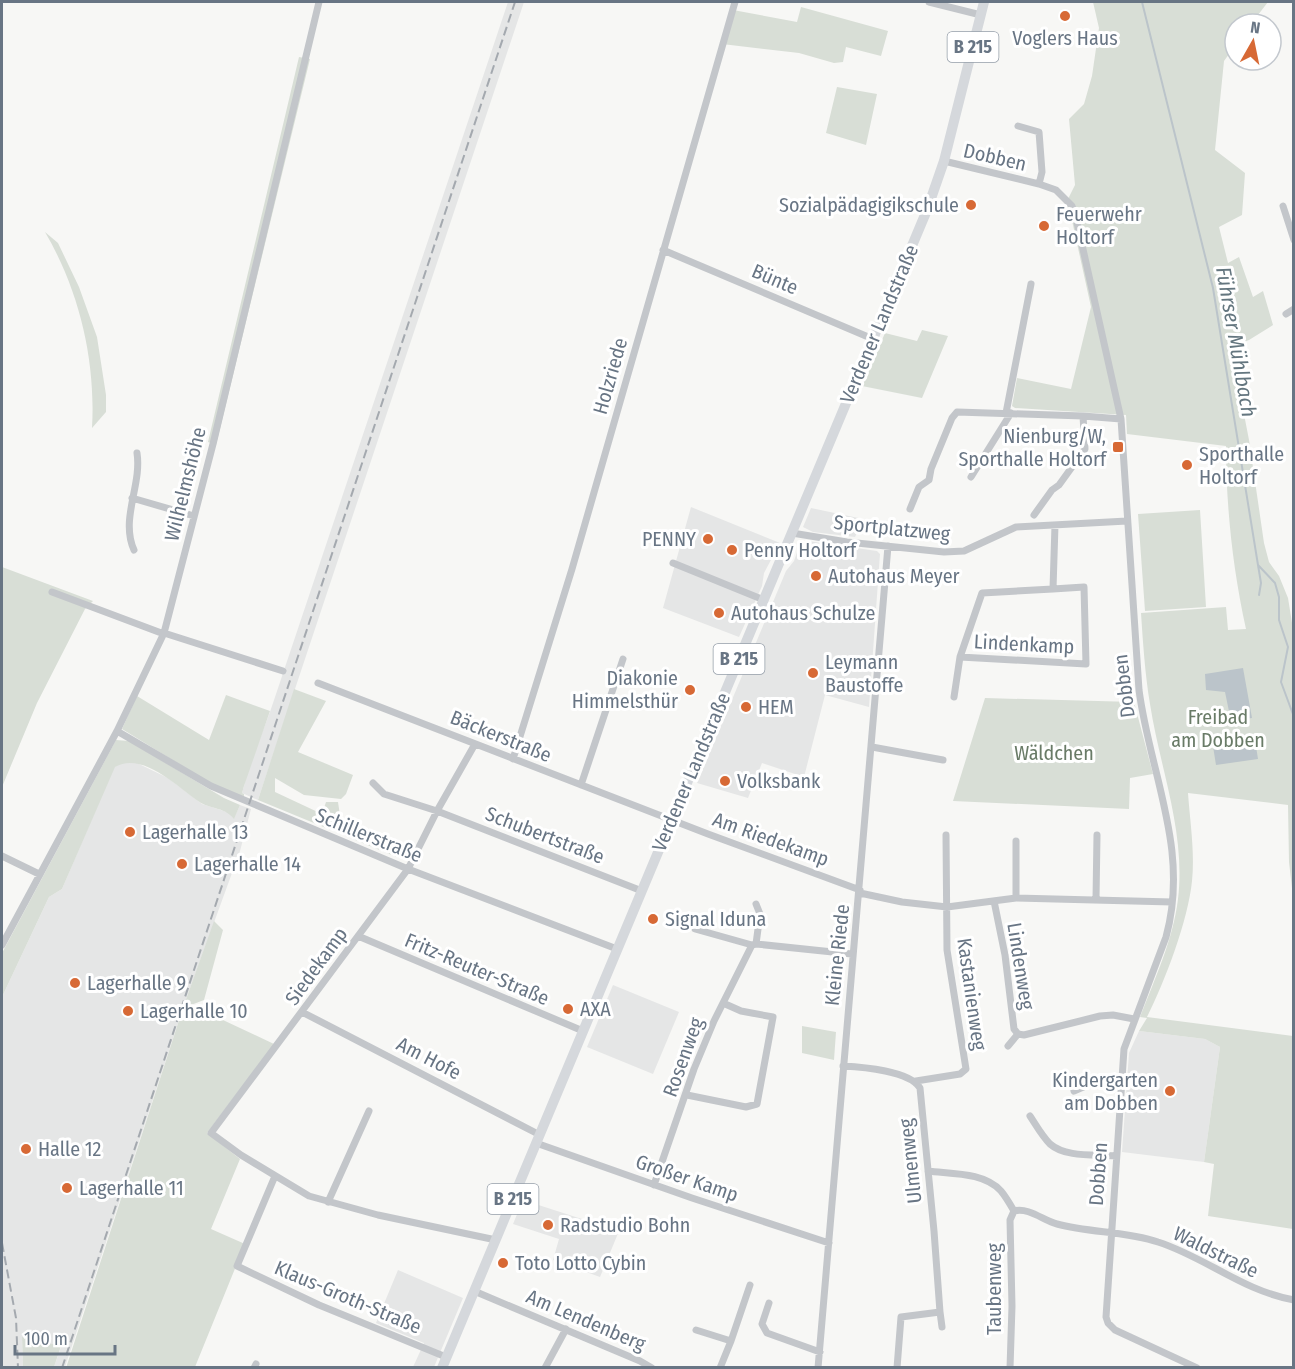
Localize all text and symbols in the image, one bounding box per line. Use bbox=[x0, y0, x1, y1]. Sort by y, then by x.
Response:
marker: Voglers Haus bbox=[1058, 9, 1072, 23]
north arrow bbox=[1223, 12, 1283, 72]
text: N bbox=[1249, 18, 1261, 38]
place label: Voglers Haus bbox=[1012, 26, 1118, 50]
road number: B 215 bbox=[948, 32, 998, 62]
street label: Dobben bbox=[961, 138, 1029, 176]
place label: Sozialpädagigikschule bbox=[779, 193, 959, 217]
marker: Sozialpädagigikschule bbox=[964, 198, 978, 212]
place label: Feuerwehr Holtorf bbox=[1056, 202, 1142, 249]
marker: Feuerwehr Holtorf bbox=[1037, 219, 1051, 233]
street label: Verdener Landstraße bbox=[835, 241, 923, 407]
street label: Bünte bbox=[748, 259, 802, 299]
water label: Führser Mühlbach bbox=[1210, 265, 1262, 419]
street label: Holzriede bbox=[588, 335, 632, 417]
place label: Nienburg/W, Sporthalle Holtorf bbox=[958, 424, 1108, 471]
street label: Wilhelmshöhe bbox=[159, 425, 211, 543]
marker: Nienburg/W, Sporthalle Holtorf bbox=[1111, 440, 1125, 454]
place label: Sporthalle Holtorf bbox=[1199, 442, 1284, 489]
marker: Sporthalle Holtorf bbox=[1180, 458, 1194, 472]
street label: Sportplatzweg bbox=[833, 510, 952, 546]
place label: PENNY bbox=[642, 527, 696, 551]
marker: PENNY bbox=[701, 532, 715, 546]
place label: Penny Holtorf bbox=[744, 538, 858, 562]
marker: Penny Holtorf bbox=[725, 543, 739, 557]
place label: Autohaus Meyer bbox=[828, 564, 960, 588]
marker: Autohaus Meyer bbox=[809, 569, 823, 583]
place label: Autohaus Schulze bbox=[731, 601, 875, 625]
marker: Autohaus Schulze bbox=[712, 606, 726, 620]
street label: Lindenkamp bbox=[973, 629, 1075, 659]
road number: B 215 bbox=[714, 644, 764, 674]
place label: Leymann Baustoffe bbox=[825, 650, 903, 697]
street label: Dobben bbox=[1108, 653, 1140, 719]
place label: Diakonie Himmelsthür bbox=[572, 666, 678, 713]
marker: Leymann Baustoffe bbox=[806, 666, 820, 680]
marker: Diakonie Himmelsthür bbox=[683, 683, 697, 697]
street label: Verdener Landstraße bbox=[647, 689, 735, 855]
place label: HEM bbox=[758, 695, 794, 719]
marker: HEM bbox=[739, 700, 753, 714]
street label: Bäckerstraße bbox=[447, 705, 555, 767]
park label: Freibad am Dobben bbox=[1171, 705, 1265, 752]
park label: Wäldchen bbox=[1014, 741, 1094, 765]
place label: Volksbank bbox=[737, 769, 821, 793]
marker: Volksbank bbox=[718, 774, 732, 788]
street label: Schubertstraße bbox=[482, 801, 608, 869]
street label: Schillerstraße bbox=[312, 803, 426, 867]
street label: Am Riedekamp bbox=[710, 807, 832, 871]
place label: Lagerhalle 13 bbox=[142, 820, 248, 844]
marker: Lagerhalle 13 bbox=[123, 825, 137, 839]
place label: Lagerhalle 14 bbox=[194, 852, 301, 876]
marker: Lagerhalle 14 bbox=[175, 857, 189, 871]
street label: Kleine Riede bbox=[820, 903, 854, 1007]
place label: Signal Iduna bbox=[665, 907, 766, 931]
marker: Signal Iduna bbox=[646, 912, 660, 926]
street label: Lindenweg bbox=[1002, 921, 1040, 1012]
street label: Siedekamp bbox=[280, 922, 352, 1010]
street label: Fritz-Reuter-Straße bbox=[401, 928, 553, 1010]
street label: Kastanienweg bbox=[952, 936, 992, 1052]
place label: Lagerhalle 9 bbox=[87, 971, 186, 995]
marker: Lagerhalle 9 bbox=[68, 976, 82, 990]
place label: AXA bbox=[580, 997, 611, 1021]
place label: Lagerhalle 10 bbox=[140, 999, 248, 1023]
marker: AXA bbox=[561, 1002, 575, 1016]
marker: Lagerhalle 10 bbox=[121, 1004, 135, 1018]
street label: Rosenweg bbox=[658, 1014, 709, 1100]
street label: Am Hofe bbox=[393, 1032, 465, 1084]
place label: Kindergarten am Dobben bbox=[1052, 1068, 1158, 1115]
marker: Kindergarten am Dobben bbox=[1163, 1084, 1177, 1098]
street label: Ulmenweg bbox=[894, 1117, 926, 1205]
place label: Halle 12 bbox=[38, 1137, 102, 1161]
street label: Dobben bbox=[1084, 1141, 1112, 1207]
marker: Halle 12 bbox=[19, 1142, 33, 1156]
street label: Großer Kamp bbox=[633, 1149, 741, 1207]
place label: Lagerhalle 11 bbox=[79, 1176, 184, 1200]
marker: Lagerhalle 11 bbox=[60, 1181, 74, 1195]
road number: B 215 bbox=[488, 1184, 538, 1214]
place label: Radstudio Bohn bbox=[560, 1213, 690, 1237]
marker: Radstudio Bohn bbox=[541, 1218, 555, 1232]
street label: Waldstraße bbox=[1170, 1221, 1262, 1283]
street label: Taubenweg bbox=[982, 1242, 1006, 1335]
place label: Toto Lotto Cybin bbox=[515, 1251, 646, 1275]
street label: Klaus-Groth-Straße bbox=[271, 1255, 425, 1339]
marker: Toto Lotto Cybin bbox=[496, 1256, 510, 1270]
street label: Am Lendenberg bbox=[523, 1284, 650, 1356]
scale bar bbox=[15, 1318, 116, 1356]
text: 100 m bbox=[24, 1328, 68, 1350]

